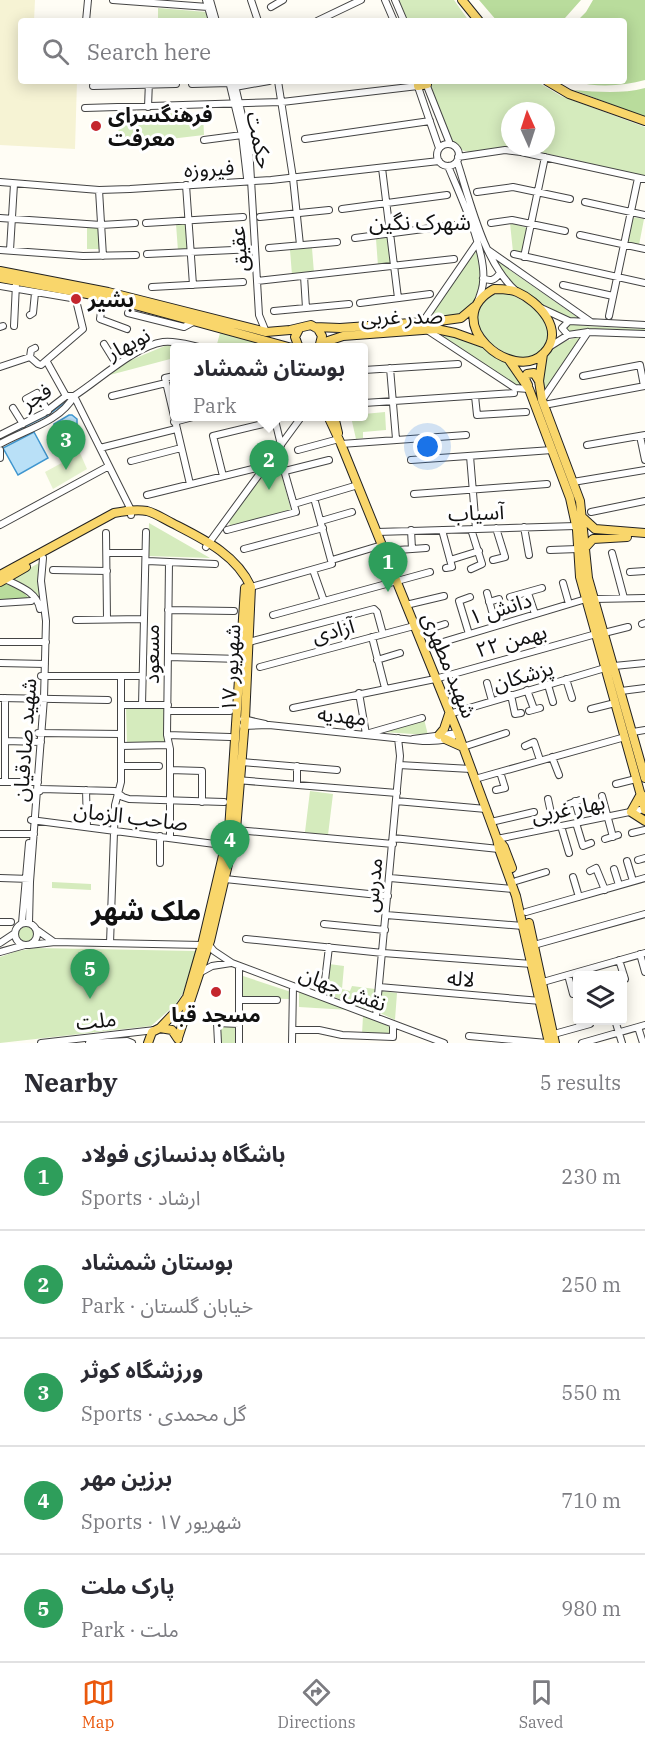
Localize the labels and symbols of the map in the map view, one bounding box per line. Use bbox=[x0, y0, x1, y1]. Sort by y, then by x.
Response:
place label: فرهنگسرای معرفت bbox=[108, 100, 213, 152]
north arrow bbox=[501, 102, 555, 156]
street label: حکمت bbox=[240, 109, 280, 171]
marker: فرهنگسرای معرفت bbox=[89, 119, 103, 133]
street label: فیروزه bbox=[183, 153, 235, 183]
district label: شهرک نگین bbox=[369, 207, 471, 236]
street label: عقیق bbox=[222, 225, 254, 273]
place label: بشیر bbox=[87, 285, 134, 313]
marker: بشیر bbox=[69, 292, 83, 306]
street label: صدر غربی bbox=[361, 301, 443, 331]
street label: نوبهار bbox=[100, 320, 155, 367]
street label: فجر bbox=[15, 376, 57, 417]
pin: 3 bbox=[46, 420, 86, 470]
your location bbox=[413, 432, 442, 461]
pin: 2 bbox=[250, 440, 288, 490]
street label: آسیاب bbox=[447, 497, 505, 527]
pin: 1 bbox=[368, 542, 408, 592]
street label: دانش ۱ bbox=[465, 585, 535, 631]
street label: شهید مطهری bbox=[416, 608, 484, 722]
street label: آزادی bbox=[309, 611, 358, 649]
street label: ۲۲ بهمن bbox=[472, 617, 550, 663]
street label: مسعود bbox=[137, 624, 165, 684]
street label: ۱۷ شهریور bbox=[214, 624, 246, 712]
street label: پزشکان bbox=[490, 653, 557, 697]
street label: شهید صادقیان bbox=[6, 677, 42, 803]
street label: مهدیه bbox=[316, 698, 368, 732]
street label: بهار غربی bbox=[529, 787, 607, 829]
street label: صاحب الزمان bbox=[72, 795, 190, 837]
pin: 4 bbox=[210, 820, 250, 870]
street label: مدرس bbox=[356, 857, 388, 913]
district label: ملک شهر bbox=[90, 892, 201, 927]
pin: 5 bbox=[70, 950, 110, 999]
street label: نقش جهان bbox=[295, 959, 391, 1017]
street label: لاله bbox=[446, 963, 476, 993]
marker: مسجد قبا bbox=[209, 985, 223, 999]
place label: مسجد قبا bbox=[171, 1000, 261, 1028]
street label: ملت bbox=[75, 1004, 117, 1036]

